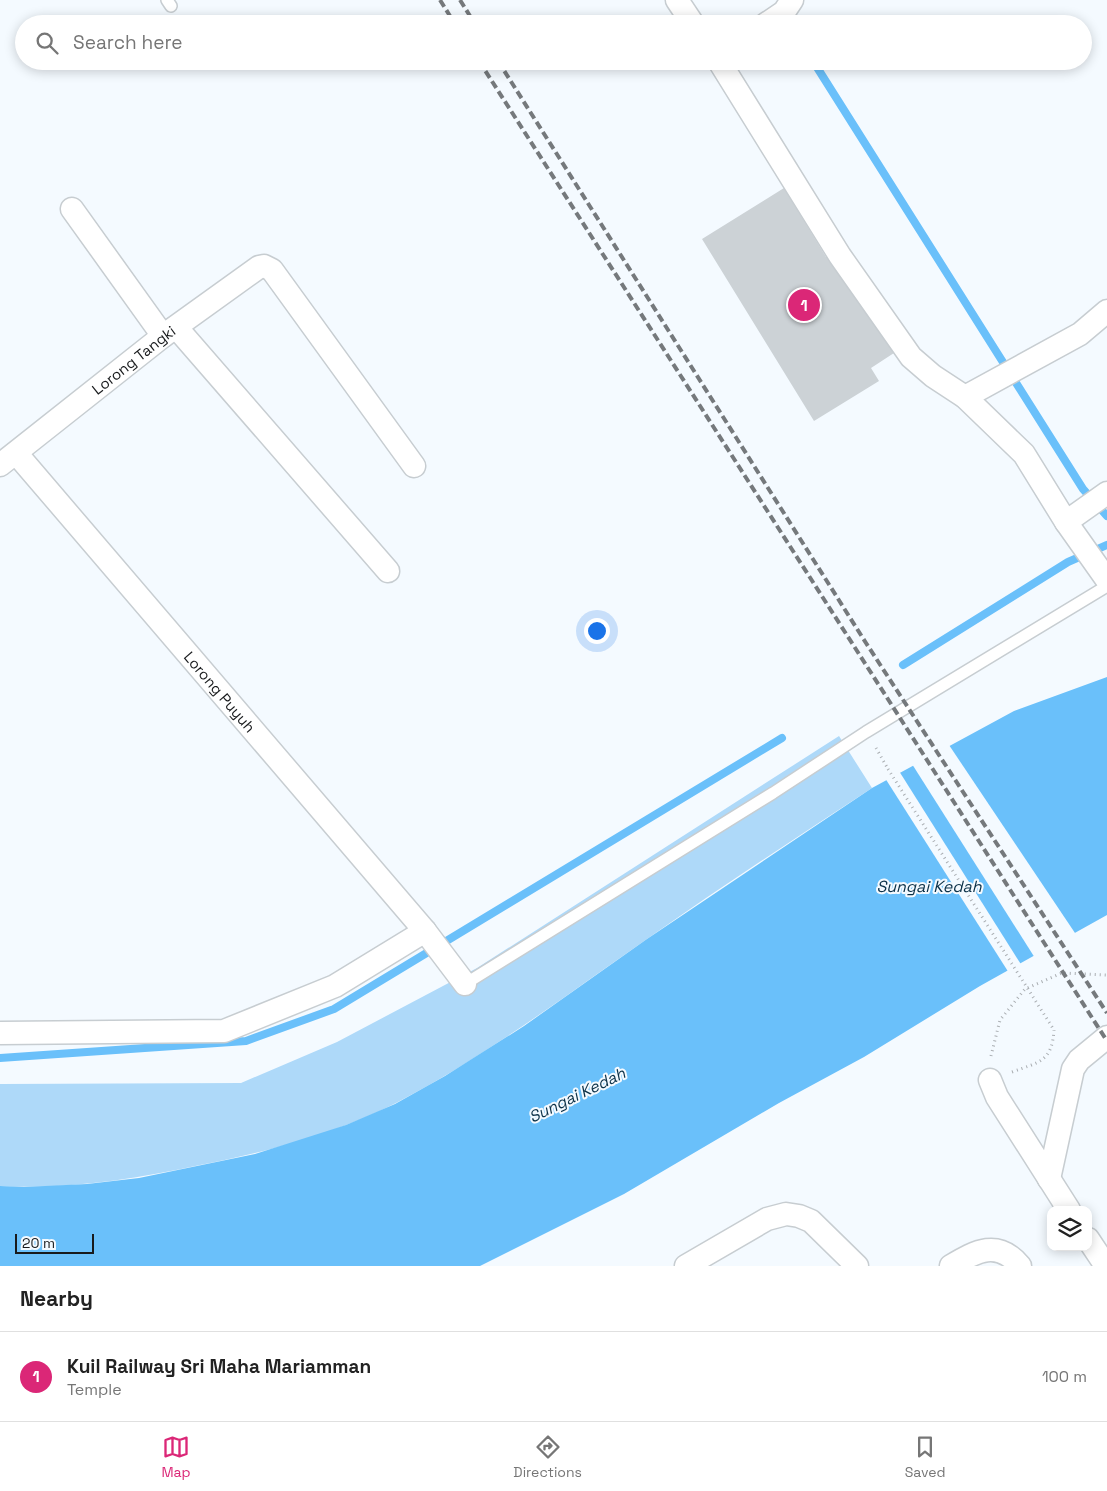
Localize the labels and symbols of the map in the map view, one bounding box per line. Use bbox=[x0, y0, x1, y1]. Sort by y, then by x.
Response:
pin: 1 bbox=[788, 286, 820, 324]
street label: Lorong Tangki bbox=[88, 321, 179, 398]
your location bbox=[584, 618, 610, 644]
street label: Lorong Puyuh bbox=[180, 647, 260, 736]
water label: Sungai Kedah bbox=[876, 876, 983, 897]
water label: Sungai Kedah bbox=[525, 1062, 630, 1127]
scale bar bbox=[15, 1231, 94, 1254]

